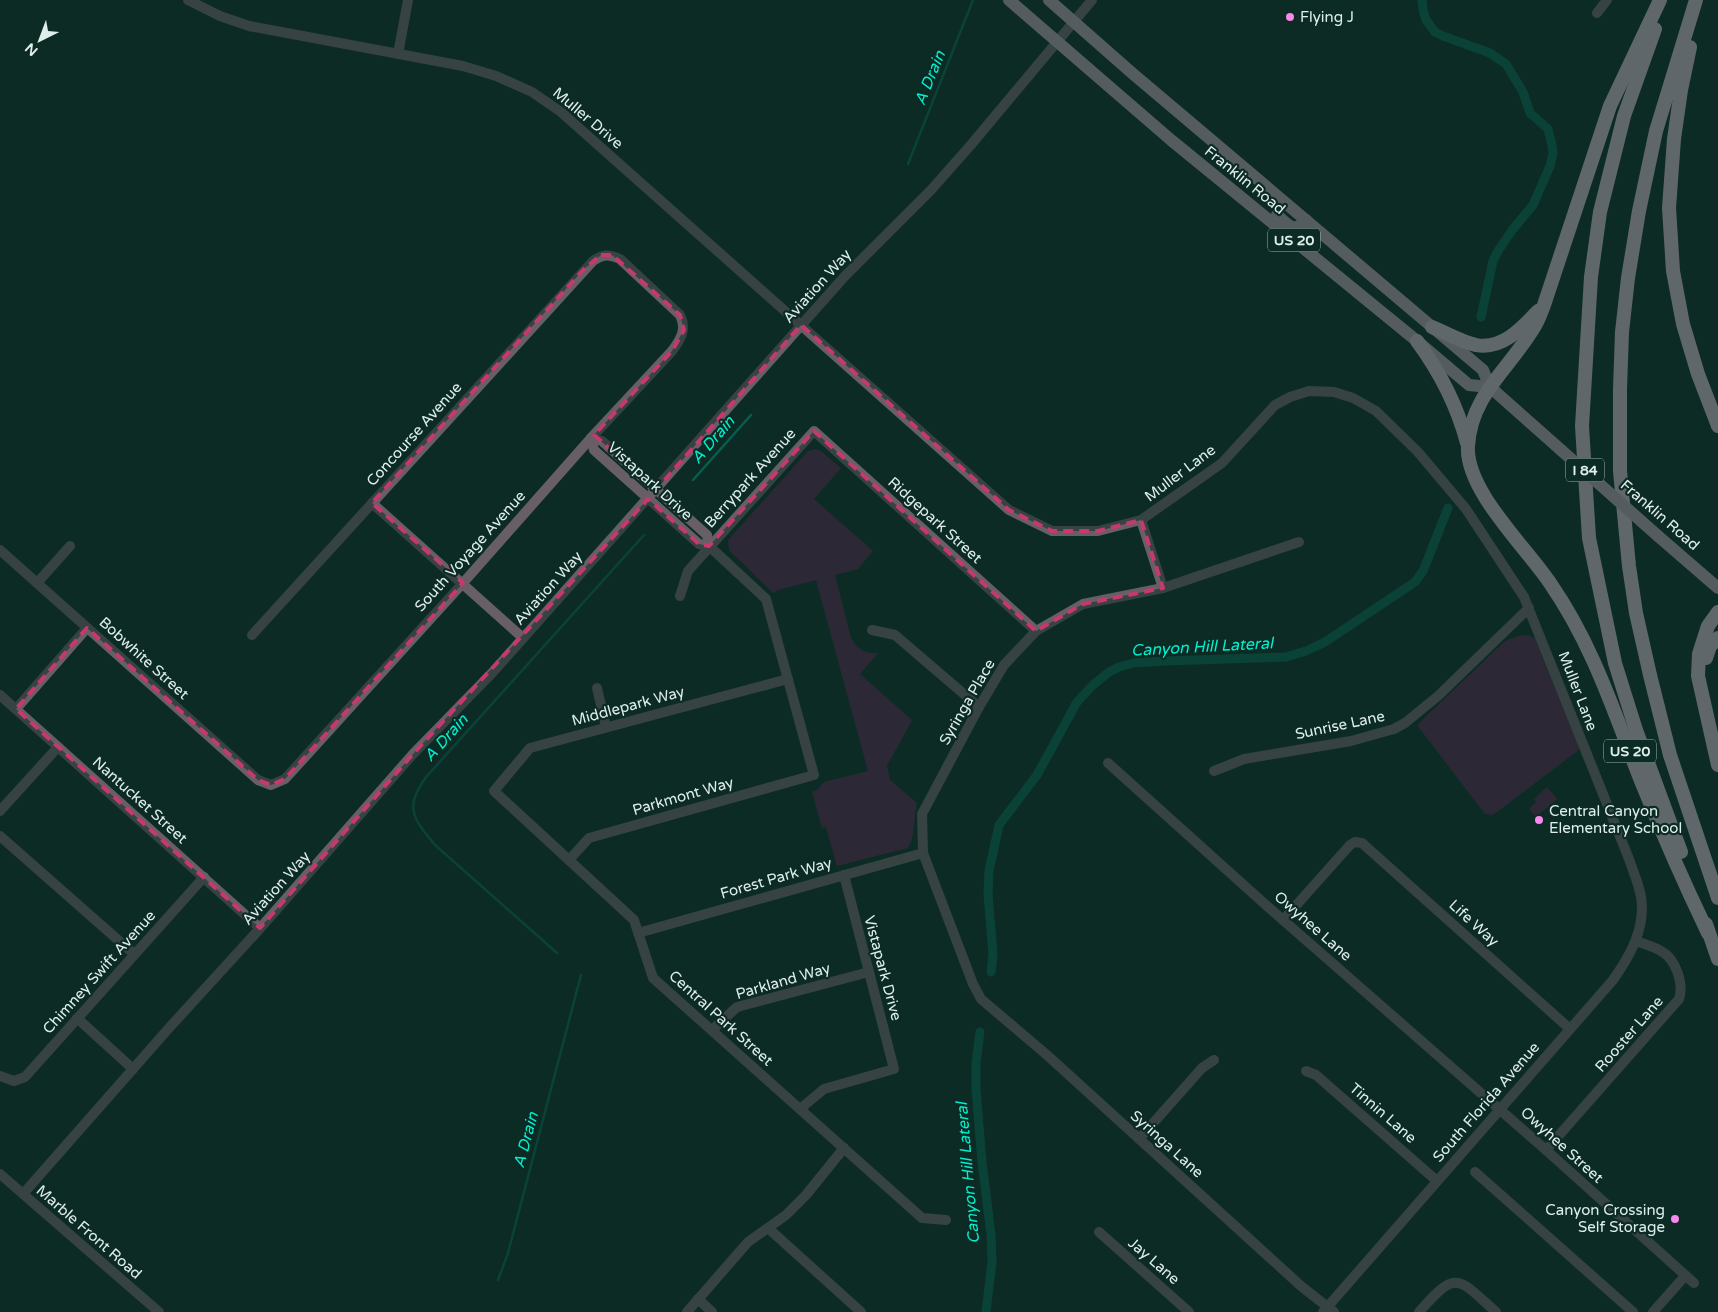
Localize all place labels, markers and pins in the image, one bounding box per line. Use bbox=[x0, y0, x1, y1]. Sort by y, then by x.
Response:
place label: Flying J bbox=[1300, 8, 1354, 26]
marker: Flying J bbox=[1284, 11, 1296, 23]
place label: Central Canyon Elementary School bbox=[1549, 802, 1682, 837]
marker: Central Canyon Elementary School bbox=[1533, 814, 1545, 826]
place label: Canyon Crossing Self Storage bbox=[1545, 1201, 1665, 1236]
marker: Canyon Crossing Self Storage bbox=[1669, 1213, 1681, 1225]

